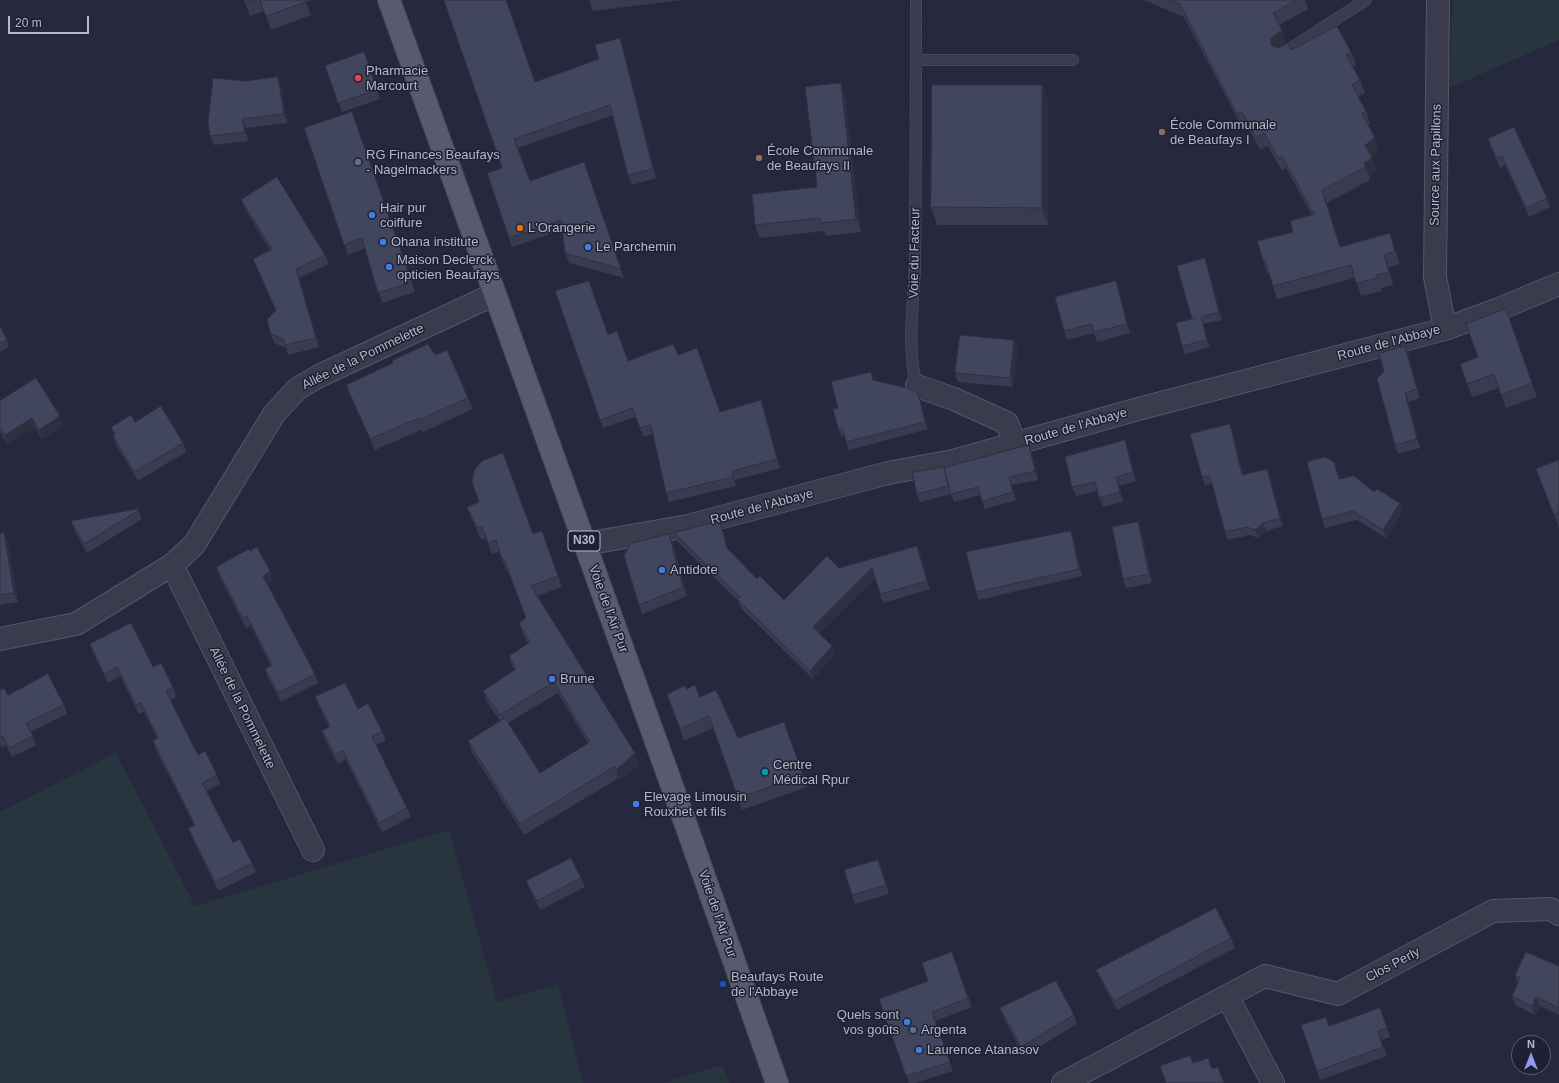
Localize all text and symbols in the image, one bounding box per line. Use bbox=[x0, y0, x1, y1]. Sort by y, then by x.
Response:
scale bar bbox=[10, 8, 91, 34]
text: 20 m bbox=[15, 16, 42, 30]
place label: Pharmacie Marcourt bbox=[366, 63, 428, 94]
marker: Pharmacie Marcourt bbox=[353, 73, 363, 83]
street label: Source aux Papillons bbox=[1427, 104, 1445, 226]
place label: École Communale de Beaufays I bbox=[1170, 117, 1276, 148]
marker: École Communale de Beaufays I bbox=[1157, 127, 1167, 137]
place label: École Communale de Beaufays II bbox=[767, 143, 873, 174]
place label: RG Finances Beaufays - Nagelmackers bbox=[366, 147, 500, 178]
marker: École Communale de Beaufays II bbox=[754, 153, 764, 163]
marker: RG Finances Beaufays - Nagelmackers bbox=[353, 157, 363, 167]
place label: Hair pur coiffure bbox=[380, 200, 426, 231]
street label: Voie du Facteur bbox=[906, 207, 924, 299]
marker: Hair pur coiffure bbox=[367, 210, 377, 220]
place label: L'Orangerie bbox=[528, 220, 596, 236]
marker: L'Orangerie bbox=[515, 223, 525, 233]
place label: Ohana institute bbox=[391, 234, 478, 250]
marker: Ohana institute bbox=[378, 237, 388, 247]
place label: Le Parchemin bbox=[596, 239, 676, 255]
marker: Le Parchemin bbox=[583, 242, 593, 252]
place label: Maison Declerck opticien Beaufays bbox=[397, 252, 500, 283]
marker: Maison Declerck opticien Beaufays bbox=[384, 262, 394, 272]
street label: Allée de la Pommelette bbox=[300, 321, 426, 393]
street label: Route de l'Abbaye bbox=[1336, 322, 1442, 364]
street label: Route de l'Abbaye bbox=[1023, 405, 1129, 449]
street label: Route de l'Abbaye bbox=[709, 486, 815, 528]
road number: N30 bbox=[568, 531, 600, 551]
place label: Antidote bbox=[670, 562, 718, 578]
street label: Voie de l'Air Pur bbox=[585, 563, 631, 655]
marker: Antidote bbox=[657, 565, 667, 575]
street label: Allée de la Pommelette bbox=[206, 645, 278, 771]
place label: Brune bbox=[560, 671, 595, 687]
marker: Brune bbox=[547, 674, 557, 684]
place label: Centre Médical Rpur bbox=[773, 757, 850, 788]
marker: Centre Médical Rpur bbox=[760, 767, 770, 777]
place label: Elevage Limousin Rouxhet et fils bbox=[644, 789, 747, 820]
marker: Elevage Limousin Rouxhet et fils bbox=[631, 799, 641, 809]
street label: Voie de l'Air Pur bbox=[695, 868, 739, 960]
street label: Clos Perly bbox=[1363, 944, 1423, 986]
place label: Beaufays Route de l'Abbaye bbox=[731, 969, 824, 1000]
marker: Beaufays Route de l'Abbaye bbox=[718, 979, 728, 989]
place label: Quels sont vos goûts bbox=[837, 1007, 899, 1038]
marker: Quels sont vos goûts bbox=[902, 1017, 912, 1027]
place label: Argenta bbox=[921, 1022, 967, 1038]
marker: Argenta bbox=[908, 1025, 918, 1035]
north arrow bbox=[1511, 1035, 1551, 1075]
text: N bbox=[1527, 1038, 1535, 1050]
place label: Laurence Atanasov bbox=[927, 1042, 1039, 1058]
marker: Laurence Atanasov bbox=[914, 1045, 924, 1055]

